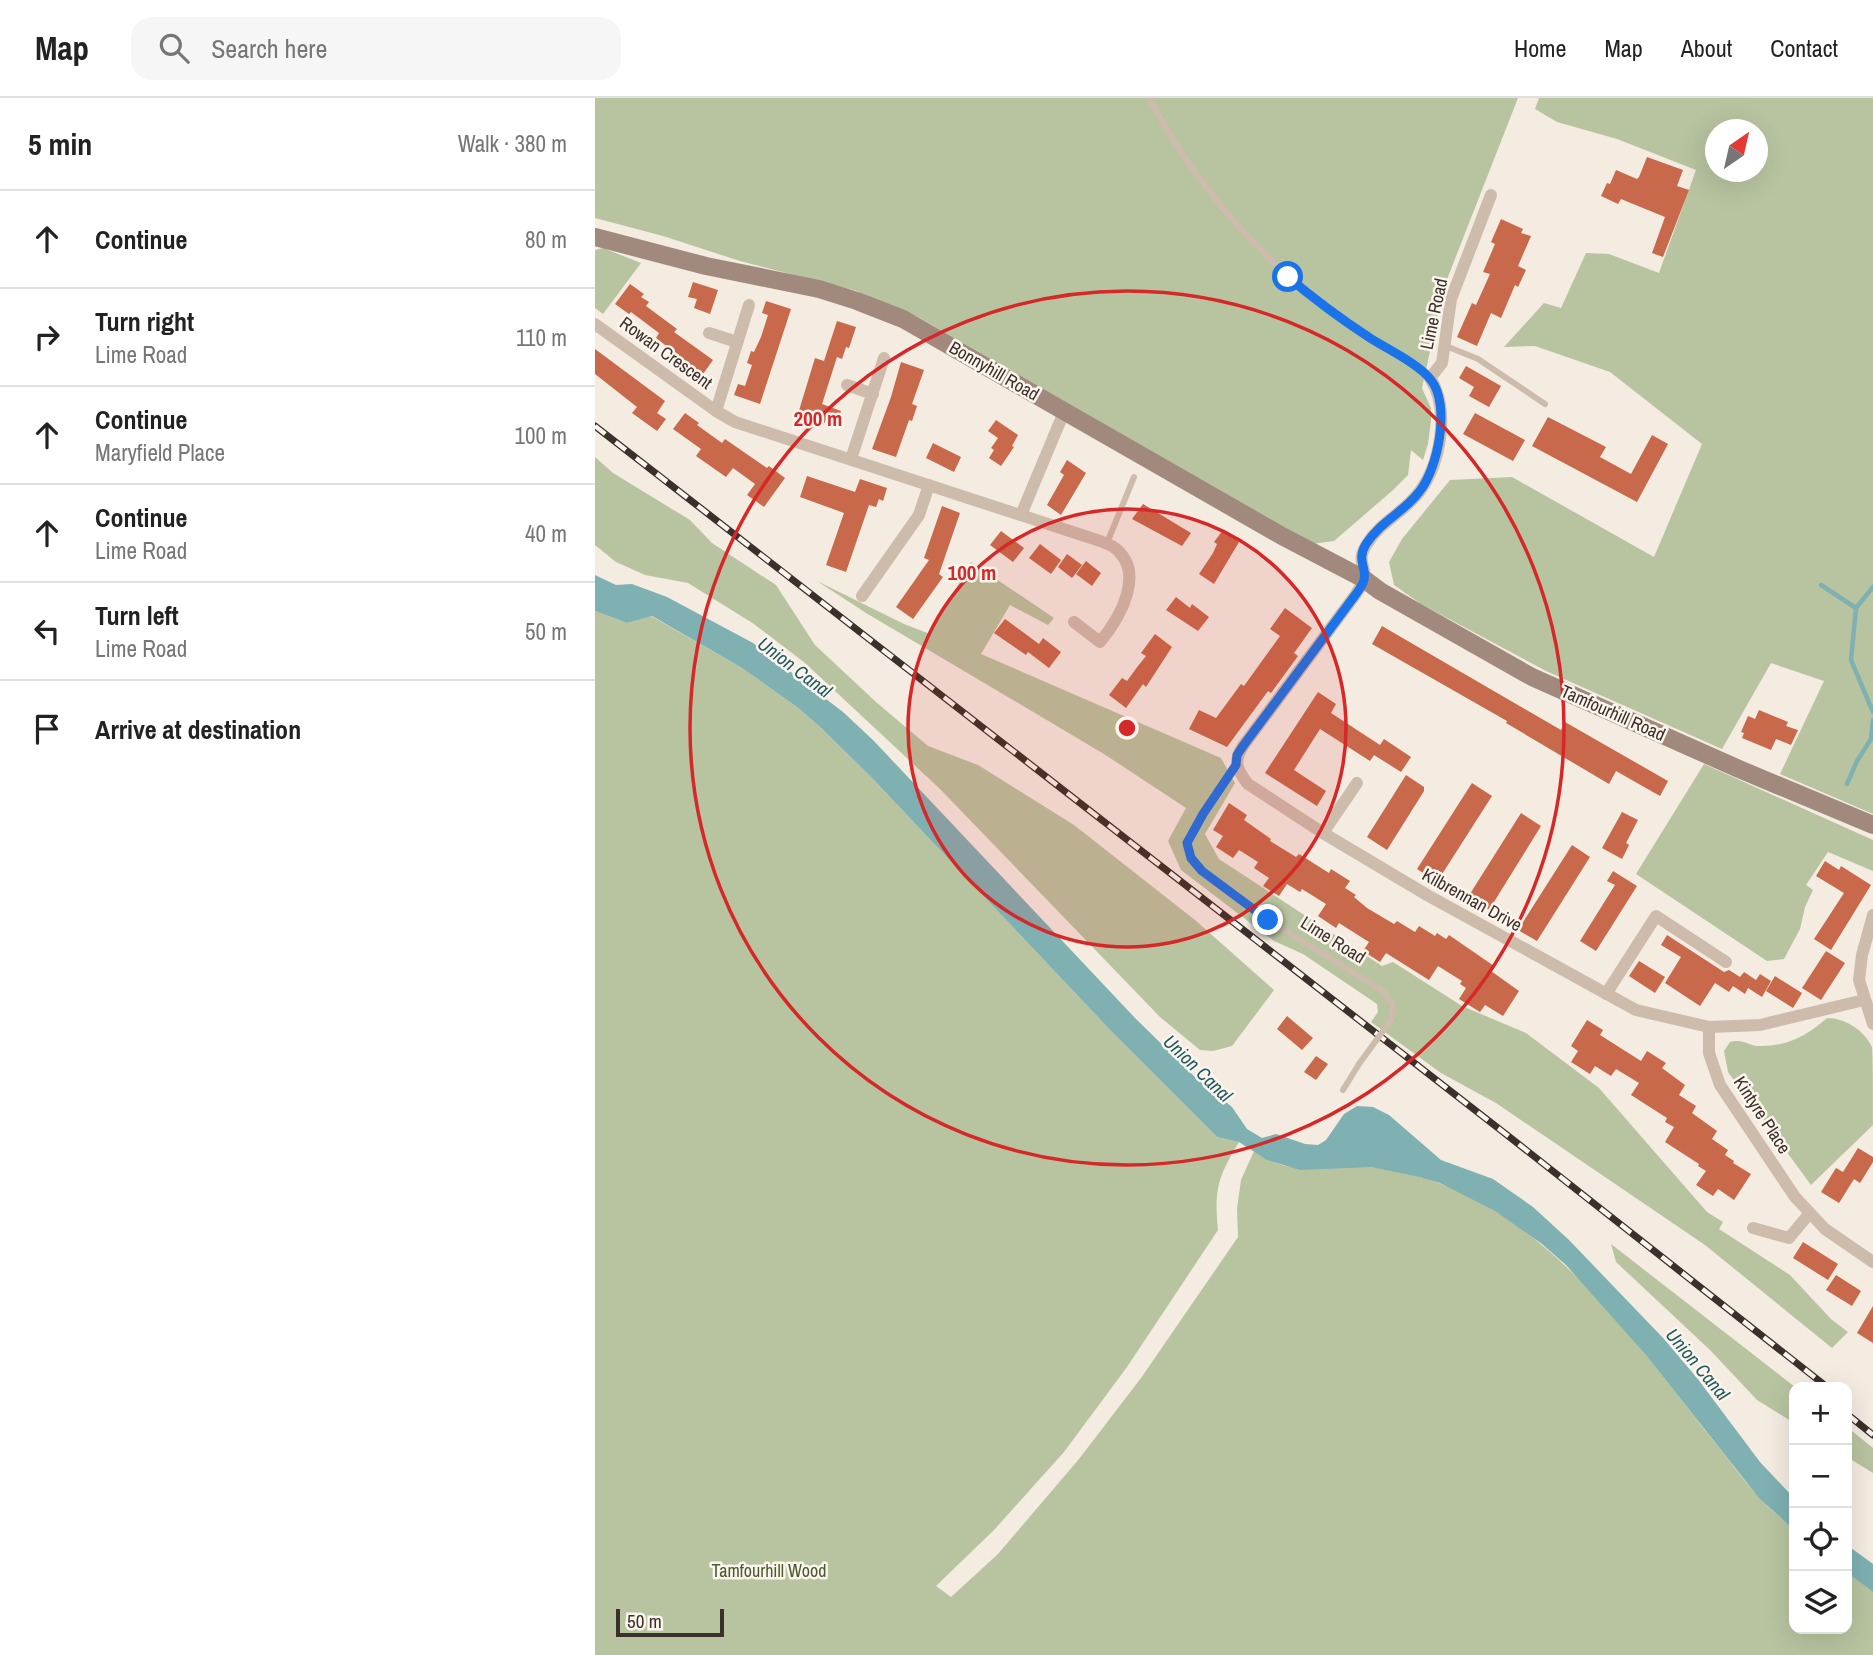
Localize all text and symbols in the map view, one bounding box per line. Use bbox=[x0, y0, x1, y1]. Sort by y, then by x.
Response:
search box bbox=[131, 17, 621, 80]
text: Map bbox=[35, 26, 89, 70]
icon: search bbox=[155, 29, 193, 67]
text: Search here bbox=[211, 31, 327, 66]
text: Home bbox=[1514, 32, 1566, 64]
text: Map bbox=[1604, 32, 1643, 64]
text: About bbox=[1681, 32, 1732, 64]
text: Contact bbox=[1770, 32, 1838, 64]
north arrow bbox=[1705, 119, 1768, 182]
text: 5 min bbox=[28, 124, 92, 164]
text: Walk · 380 m bbox=[458, 128, 567, 159]
icon: ahead bbox=[28, 220, 66, 258]
text: Continue bbox=[95, 222, 187, 257]
text: 80 m bbox=[525, 224, 567, 255]
route start bbox=[1272, 261, 1303, 292]
street label: Lime Road bbox=[1414, 276, 1453, 352]
text: Turn right bbox=[95, 304, 194, 339]
street label: Rowan Crescent bbox=[615, 310, 718, 395]
icon: right bbox=[28, 318, 66, 356]
text: 110 m bbox=[516, 322, 567, 353]
street label: Bonnyhill Road bbox=[945, 335, 1044, 406]
text: Lime Road bbox=[95, 339, 187, 370]
text: Continue bbox=[95, 402, 187, 437]
text: 200 m bbox=[794, 404, 842, 433]
icon: ahead bbox=[28, 416, 66, 454]
text: 100 m bbox=[515, 420, 567, 451]
text: Maryfield Place bbox=[95, 437, 225, 468]
text: Continue bbox=[95, 500, 187, 535]
icon: ahead bbox=[28, 514, 66, 552]
text: 40 m bbox=[525, 518, 567, 549]
text: Lime Road bbox=[95, 535, 187, 566]
text: 100 m bbox=[948, 558, 996, 587]
text: Turn left bbox=[95, 598, 179, 633]
icon: left bbox=[28, 612, 66, 650]
text: 50 m bbox=[525, 616, 567, 647]
water label: Union Canal bbox=[753, 631, 838, 704]
text: Lime Road bbox=[95, 633, 187, 664]
street label: Tamfourhill Road bbox=[1557, 678, 1669, 747]
icon: arrive bbox=[28, 710, 66, 748]
text: Arrive at destination bbox=[95, 712, 301, 747]
centre of rings bbox=[1115, 716, 1139, 740]
street label: Kilbrennan Drive bbox=[1418, 862, 1527, 937]
route end bbox=[1252, 904, 1283, 935]
street label: Lime Road bbox=[1296, 910, 1371, 969]
water label: Union Canal bbox=[1158, 1029, 1239, 1108]
street label: Kintyre Place bbox=[1728, 1071, 1797, 1158]
water label: Union Canal bbox=[1660, 1322, 1736, 1406]
map controls bbox=[1789, 1382, 1852, 1634]
button: + bbox=[1789, 1382, 1852, 1445]
button: − bbox=[1789, 1445, 1852, 1508]
button: locate bbox=[1789, 1508, 1852, 1571]
park label: Tamfourhill Wood bbox=[712, 1558, 826, 1583]
button: layers bbox=[1789, 1571, 1852, 1634]
scale bar bbox=[616, 1606, 725, 1638]
text: 50 m bbox=[627, 1608, 662, 1634]

